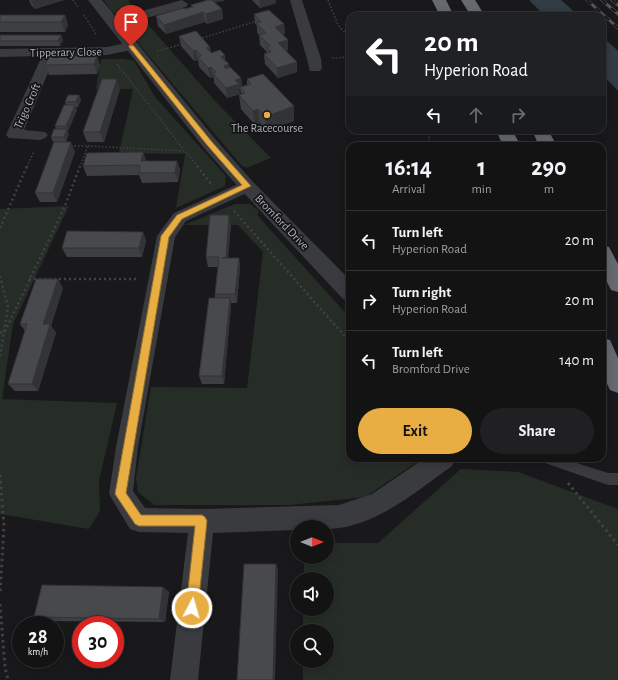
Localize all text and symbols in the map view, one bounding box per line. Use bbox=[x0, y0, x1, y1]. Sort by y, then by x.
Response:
pin bbox=[114, 5, 148, 46]
icon: arrive bbox=[120, 11, 142, 33]
icon: left bbox=[358, 28, 410, 80]
text: 20 m bbox=[424, 29, 479, 57]
street label: Tipperary Close bbox=[30, 45, 102, 60]
text: Hyperion Road bbox=[424, 62, 528, 80]
street label: Trigo Croft bbox=[12, 81, 42, 131]
icon: left bbox=[423, 104, 445, 126]
icon: ahead bbox=[465, 104, 487, 126]
icon: right bbox=[507, 104, 529, 126]
marker: The Racecourse bbox=[262, 110, 272, 120]
place label: The Racecourse bbox=[231, 122, 303, 134]
text: 16:14 bbox=[385, 156, 432, 180]
text: 1 bbox=[477, 156, 486, 180]
text: 290 bbox=[531, 156, 567, 180]
text: Arrival bbox=[392, 183, 425, 196]
text: min bbox=[471, 183, 492, 196]
text: m bbox=[544, 183, 554, 196]
street label: Bromford Drive bbox=[253, 192, 311, 252]
text: Turn left bbox=[392, 225, 443, 240]
icon: left bbox=[358, 230, 380, 252]
text: 20 m bbox=[565, 233, 594, 248]
text: Hyperion Road bbox=[392, 243, 467, 256]
text: Turn right bbox=[392, 285, 451, 300]
icon: right bbox=[358, 290, 380, 312]
text: 20 m bbox=[565, 293, 594, 308]
text: Hyperion Road bbox=[392, 303, 467, 316]
text: Turn left bbox=[392, 345, 443, 360]
icon: left bbox=[358, 350, 380, 372]
text: 140 m bbox=[559, 353, 594, 368]
text: Bromford Drive bbox=[392, 363, 470, 376]
button: Exit bbox=[358, 408, 472, 454]
button: Share bbox=[480, 408, 594, 454]
north arrow bbox=[290, 520, 334, 564]
map controls bbox=[290, 520, 334, 668]
button: sound bbox=[290, 572, 334, 616]
position arrow bbox=[171, 587, 213, 629]
speed limit sign: 30 bbox=[72, 616, 124, 668]
button: search bbox=[290, 624, 334, 668]
text: 28 bbox=[28, 627, 48, 647]
text: km/h bbox=[28, 647, 48, 657]

